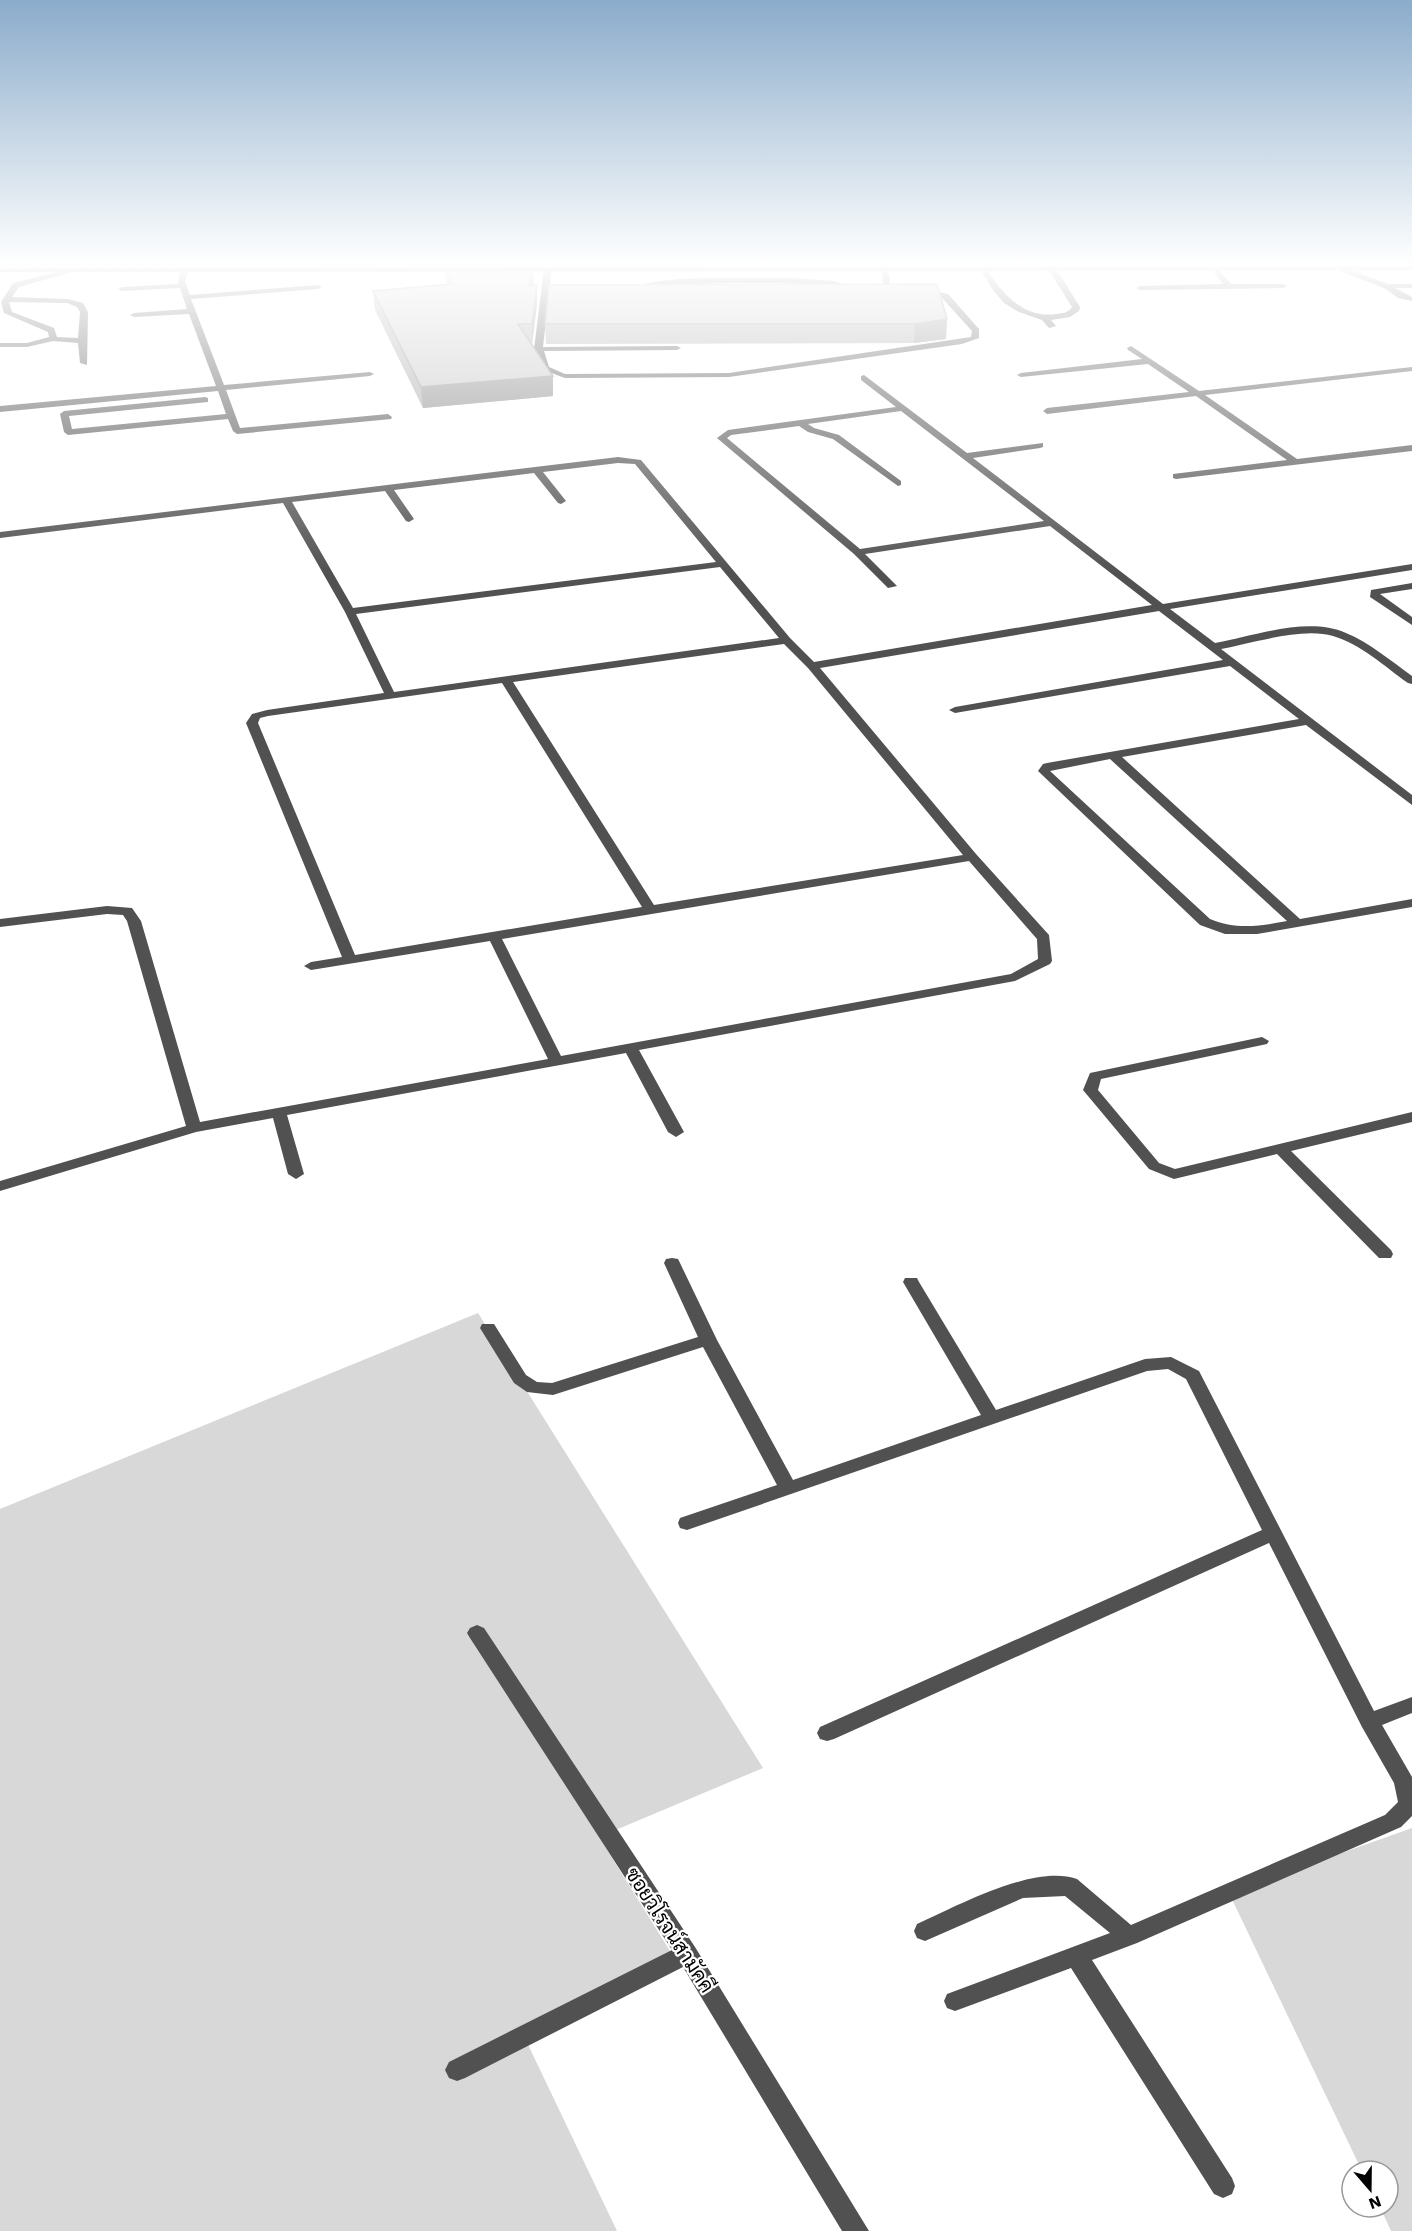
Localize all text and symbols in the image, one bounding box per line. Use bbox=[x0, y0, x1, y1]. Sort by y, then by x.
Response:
street label: ซอยวิโรจน์สามัคคี bbox=[621, 1862, 721, 1997]
north arrow bbox=[1340, 2159, 1400, 2219]
text: N bbox=[1366, 2192, 1384, 2214]

